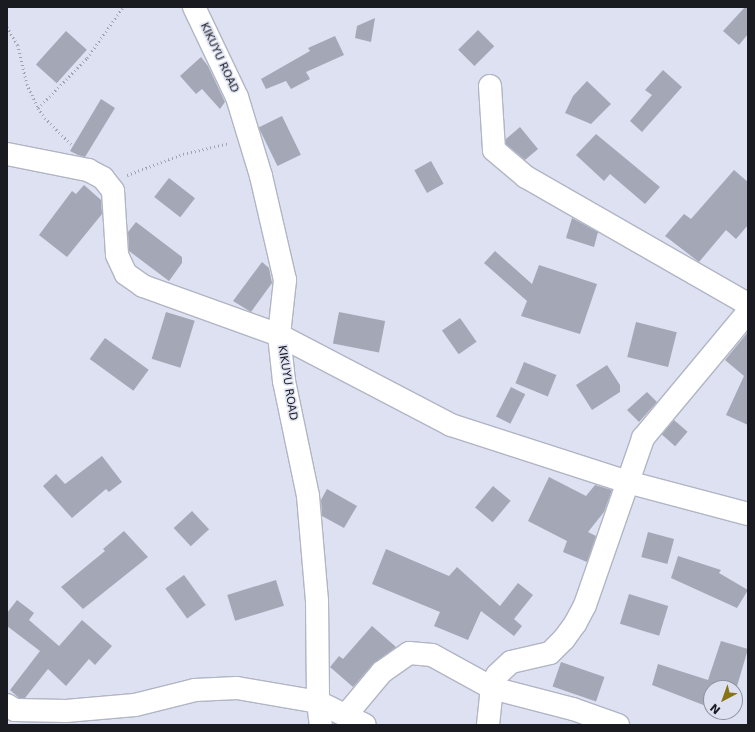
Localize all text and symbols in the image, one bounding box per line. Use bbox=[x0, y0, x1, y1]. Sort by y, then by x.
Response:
street label: KIKUYU ROAD bbox=[197, 21, 241, 95]
street label: KIKUYU ROAD bbox=[275, 345, 299, 421]
north arrow bbox=[703, 680, 743, 720]
text: N bbox=[708, 701, 723, 717]

